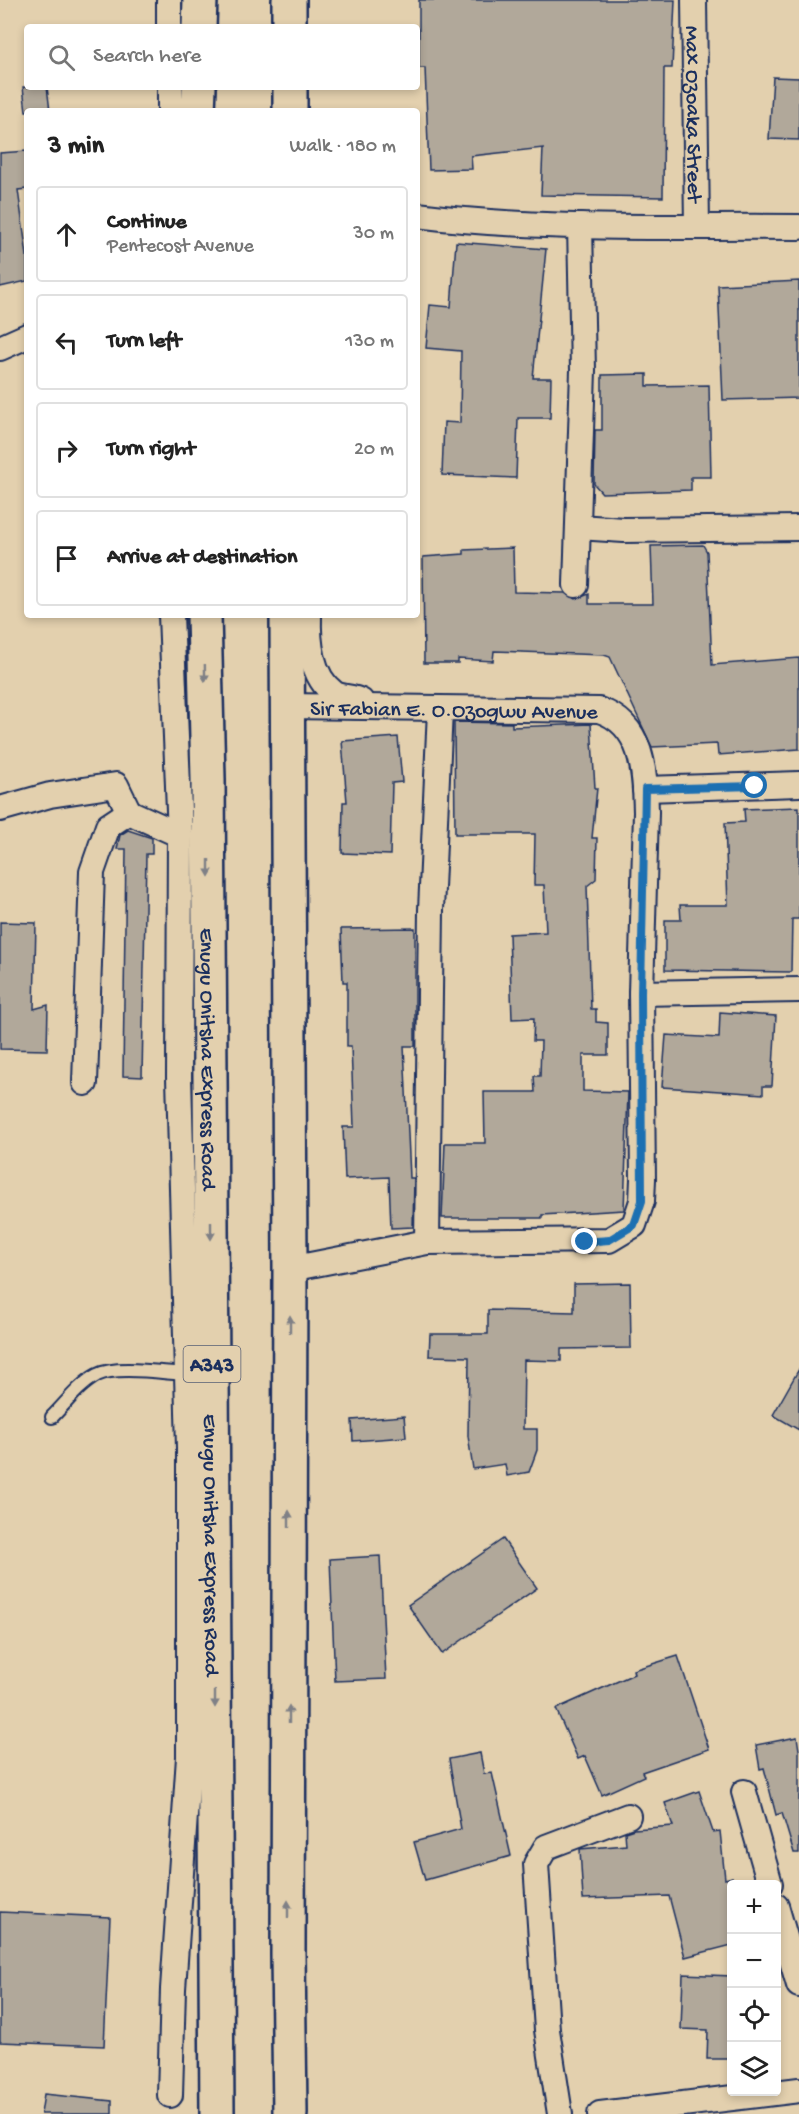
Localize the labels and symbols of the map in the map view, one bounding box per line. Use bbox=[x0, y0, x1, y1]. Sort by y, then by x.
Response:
street label: Max Ozoaka Street bbox=[677, 25, 706, 205]
one-way arrow bbox=[201, 664, 210, 683]
street label: Sir Fabian E. O.Ozogwu Avenue bbox=[310, 697, 598, 727]
route start bbox=[741, 772, 767, 798]
one-way arrow bbox=[204, 859, 213, 878]
street label: Enugu Onitsha Express Road bbox=[192, 928, 220, 1192]
one-way arrow bbox=[206, 1222, 216, 1241]
route end bbox=[571, 1228, 597, 1254]
one-way arrow bbox=[285, 1314, 295, 1333]
road number: A343 bbox=[184, 1346, 240, 1382]
street label: Enugu Onitsha Express Road bbox=[195, 1414, 223, 1678]
one-way arrow bbox=[284, 1509, 294, 1528]
one-way arrow bbox=[210, 1690, 220, 1709]
one-way arrow bbox=[284, 1704, 294, 1723]
one-way arrow bbox=[283, 1899, 293, 1918]

